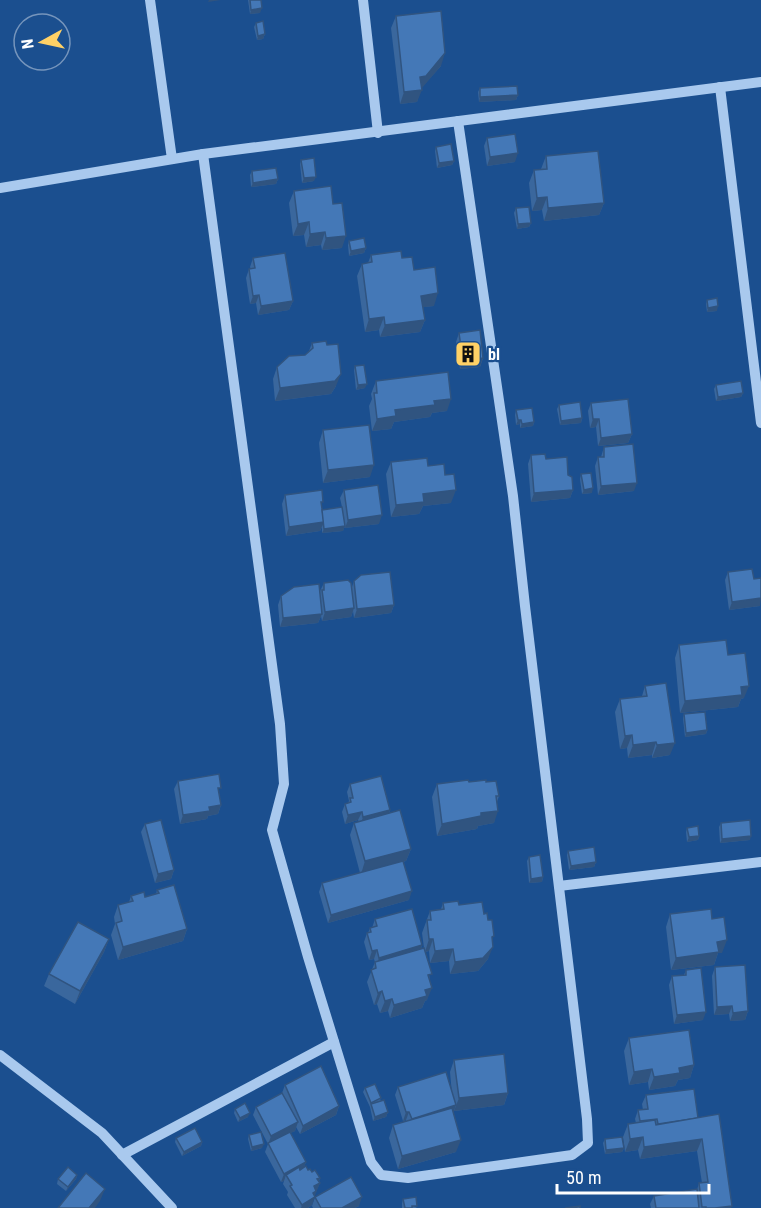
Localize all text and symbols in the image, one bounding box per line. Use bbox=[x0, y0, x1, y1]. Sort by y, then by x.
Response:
north arrow bbox=[12, 12, 72, 72]
text: N bbox=[18, 38, 38, 50]
building icon: bl bbox=[453, 339, 483, 369]
place label: bl bbox=[488, 345, 500, 364]
scale bar bbox=[557, 1157, 708, 1195]
text: 50 m bbox=[566, 1167, 601, 1188]

